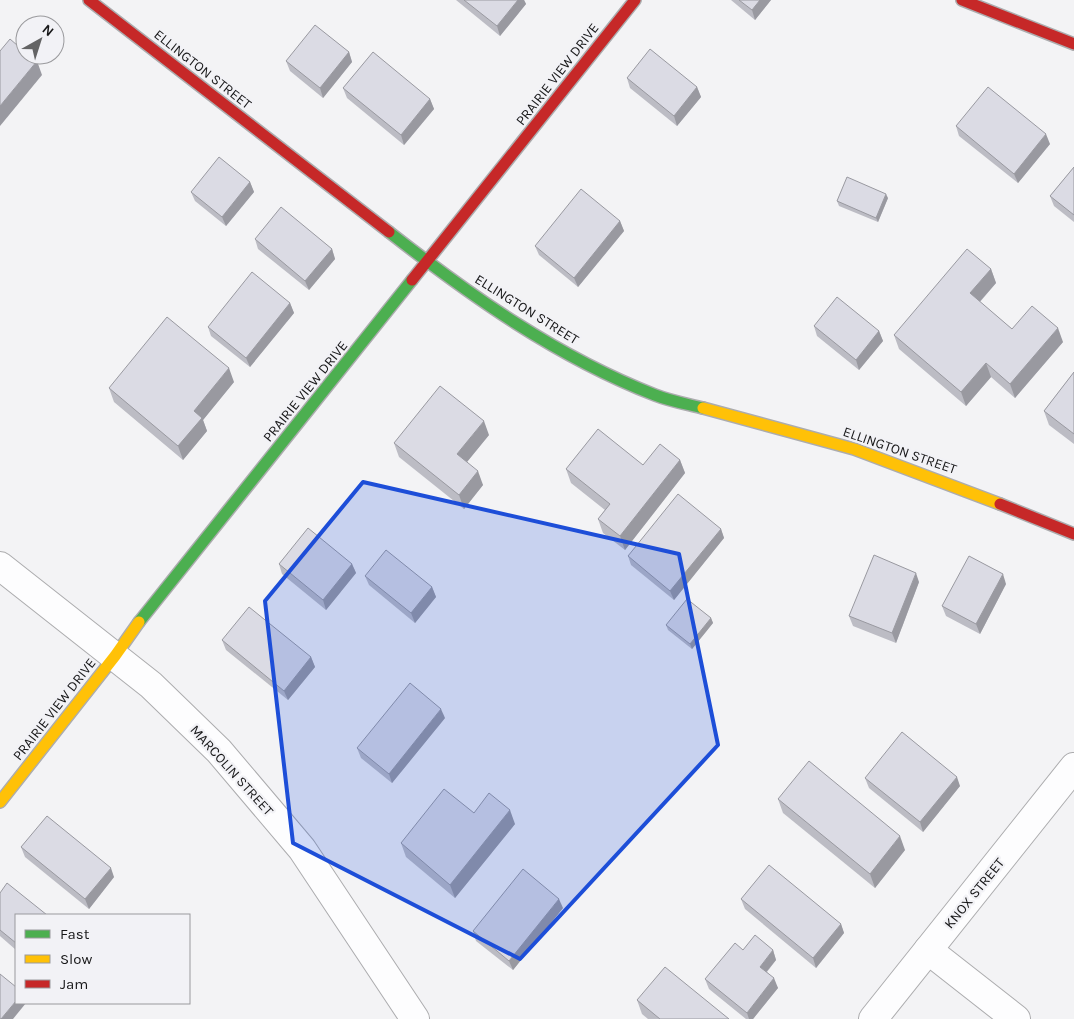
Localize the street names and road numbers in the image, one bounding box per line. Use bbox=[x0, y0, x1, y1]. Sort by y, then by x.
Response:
street label: PRAIRIE VIEW DRIVE bbox=[512, 20, 603, 129]
street label: ELLINGTON STREET bbox=[150, 26, 255, 113]
street label: ELLINGTON STREET bbox=[472, 271, 582, 348]
street label: PRAIRIE VIEW DRIVE bbox=[259, 337, 351, 445]
street label: ELLINGTON STREET bbox=[841, 423, 959, 478]
street label: PRAIRIE VIEW DRIVE bbox=[9, 655, 100, 764]
street label: MARCOLIN STREET bbox=[186, 721, 277, 819]
street label: KNOX STREET bbox=[941, 855, 1008, 932]

